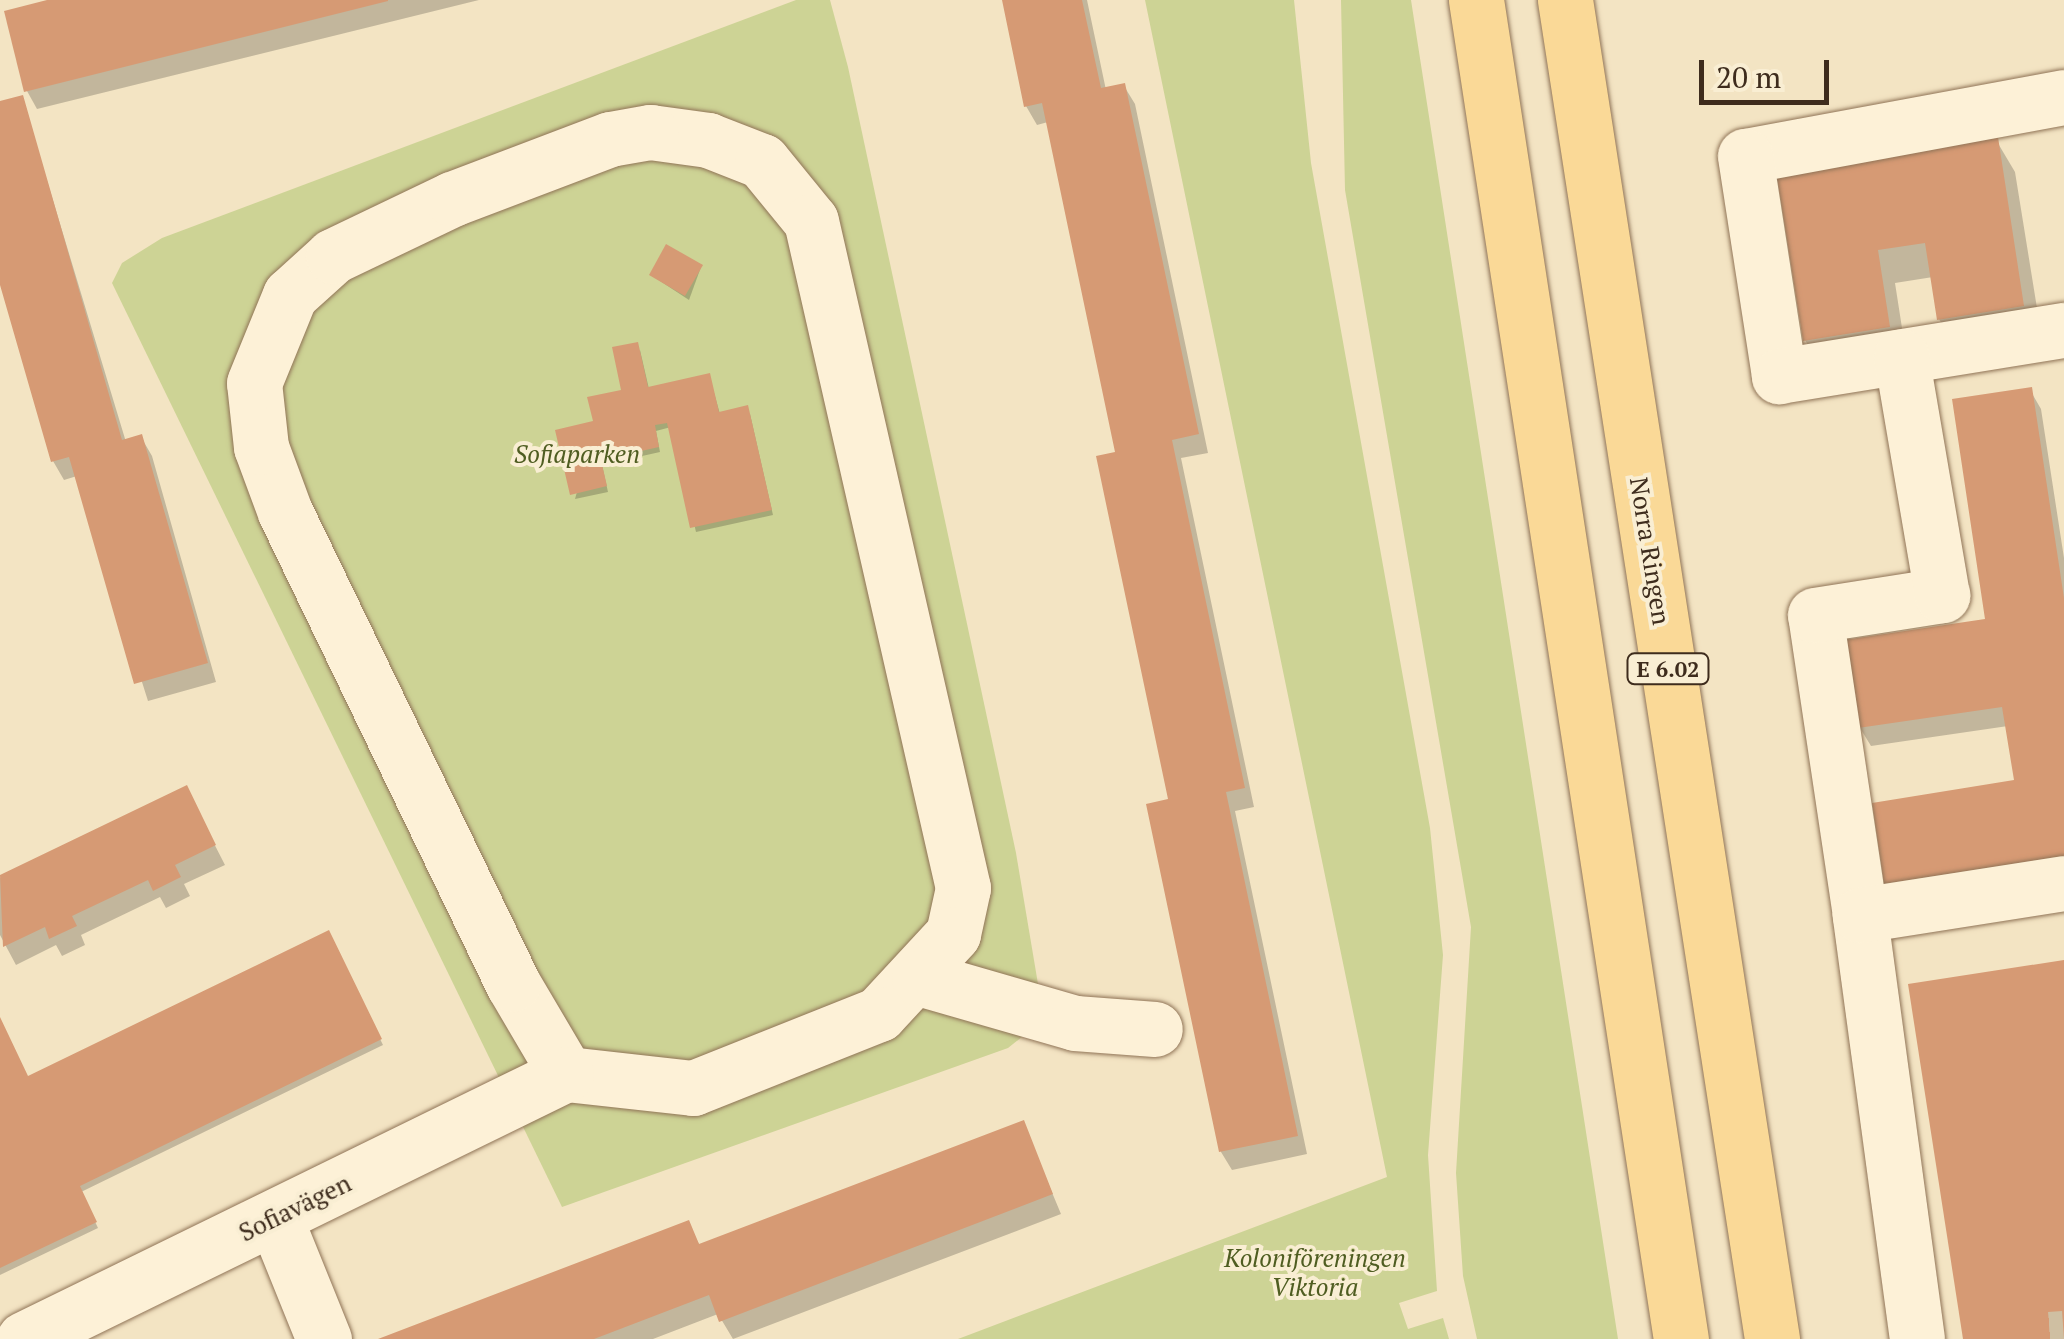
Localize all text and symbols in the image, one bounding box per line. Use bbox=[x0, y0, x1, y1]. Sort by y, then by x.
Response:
scale bar bbox=[1704, 40, 1834, 102]
text: 20 m bbox=[1716, 57, 1781, 97]
park label: Sofiaparken bbox=[514, 439, 640, 469]
street label: Norra Ringen bbox=[1624, 475, 1676, 627]
road number: E 6.02 bbox=[1626, 652, 1710, 686]
street label: Sofiavägen bbox=[234, 1168, 356, 1248]
park label: Koloniföreningen Viktoria bbox=[1224, 1244, 1406, 1303]

